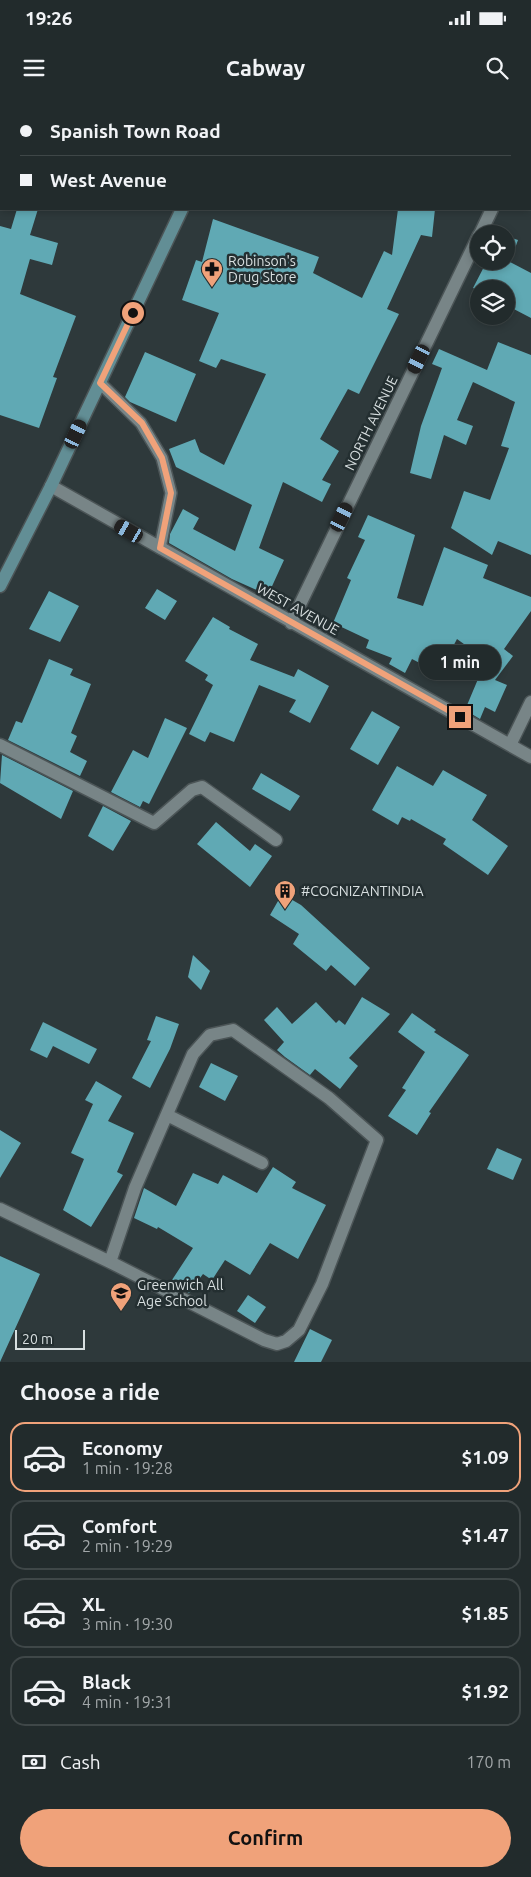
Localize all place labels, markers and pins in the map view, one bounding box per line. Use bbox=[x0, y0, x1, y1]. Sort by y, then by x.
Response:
place label: Robinson's Drug Store bbox=[228, 253, 296, 285]
pharmacy icon: Robinson's Drug Store bbox=[200, 257, 224, 288]
building icon: #COGNIZANTINDIA bbox=[273, 879, 297, 910]
place label: #COGNIZANTINDIA bbox=[301, 883, 424, 899]
place label: Greenwich All Age School bbox=[137, 1277, 224, 1309]
school or university icon: Greenwich All Age School bbox=[109, 1281, 133, 1312]

